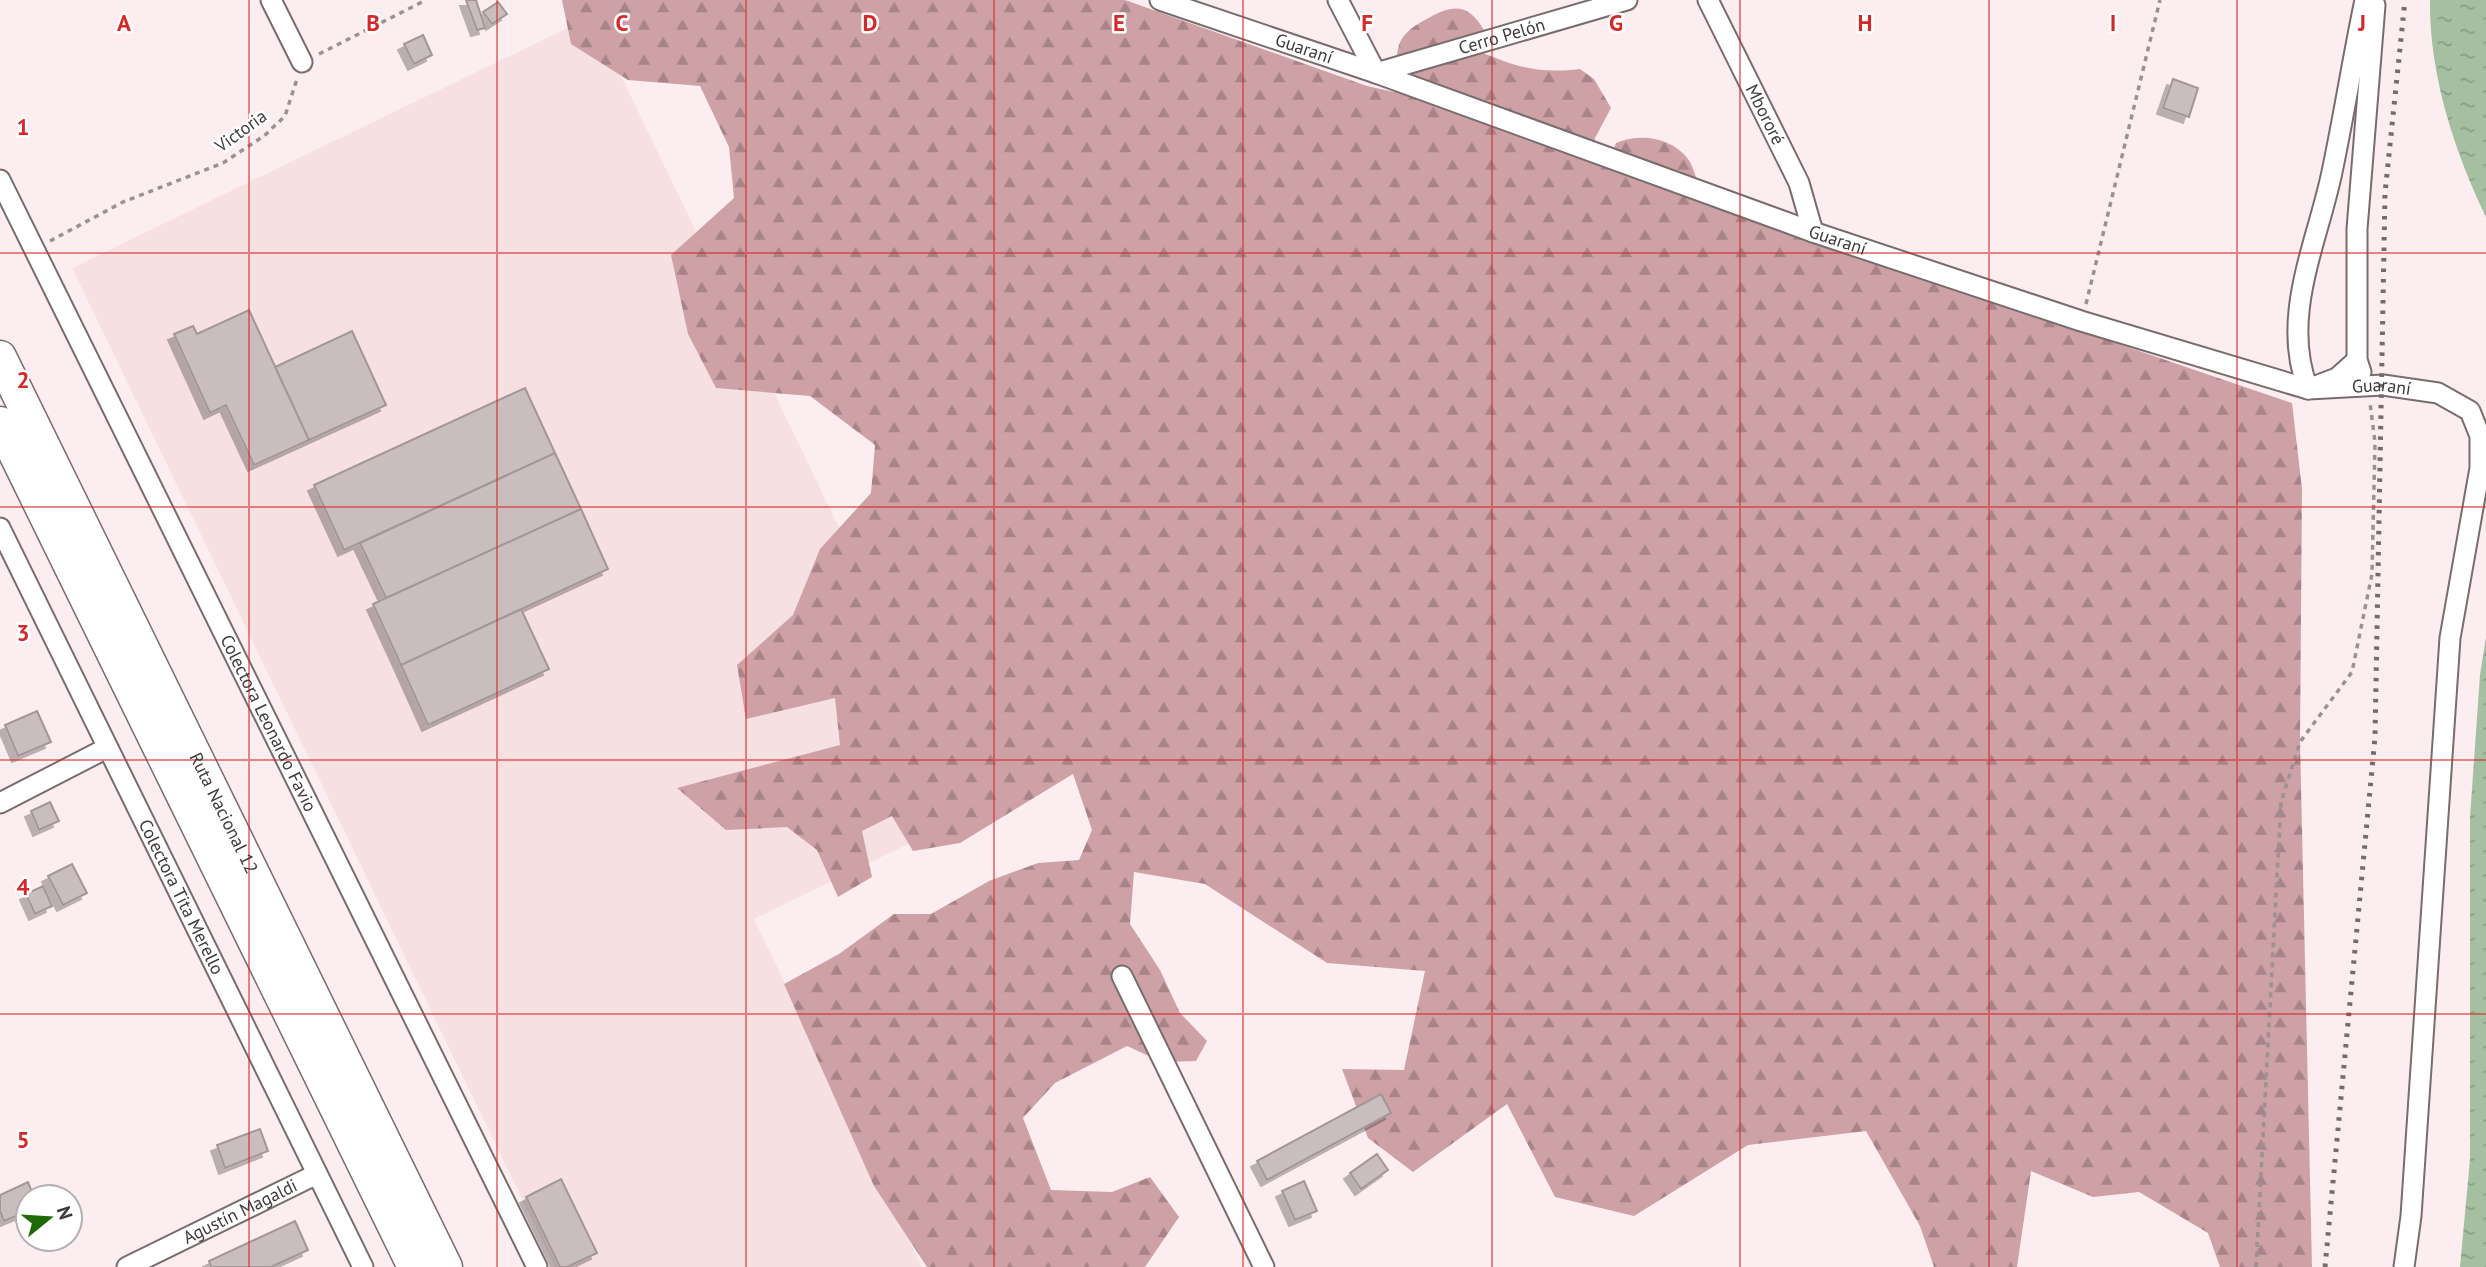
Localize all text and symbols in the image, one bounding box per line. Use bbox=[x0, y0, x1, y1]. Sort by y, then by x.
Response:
text: A bbox=[117, 8, 131, 37]
text: B bbox=[366, 8, 380, 37]
text: C bbox=[616, 8, 629, 37]
text: D bbox=[863, 8, 877, 37]
text: E bbox=[1113, 8, 1125, 37]
text: F bbox=[1361, 8, 1373, 37]
text: G bbox=[1609, 8, 1623, 37]
text: H bbox=[1858, 8, 1872, 37]
text: I bbox=[2110, 8, 2116, 37]
text: J bbox=[2357, 8, 2366, 37]
street label: Cerro Pelón bbox=[1456, 12, 1548, 59]
street label: Guaraní bbox=[1272, 28, 1336, 69]
street label: Mbororé bbox=[1741, 80, 1790, 148]
street label: Victoria bbox=[209, 104, 271, 158]
text: 1 bbox=[16, 112, 30, 141]
street label: Guaraní bbox=[1806, 219, 1870, 260]
text: 2 bbox=[16, 365, 30, 394]
street label: Guaraní bbox=[2351, 373, 2413, 400]
text: 3 bbox=[16, 618, 30, 647]
street label: Colectora Leonardo Favio bbox=[215, 631, 322, 815]
street label: Ruta Nacional 12 bbox=[185, 748, 263, 877]
street label: Colectora Tita Merello bbox=[134, 815, 229, 978]
text: 4 bbox=[16, 872, 30, 901]
text: 5 bbox=[16, 1125, 30, 1154]
street label: Agustín Magaldi bbox=[179, 1173, 301, 1249]
north arrow bbox=[14, 1183, 84, 1253]
text: N bbox=[52, 1203, 79, 1222]

